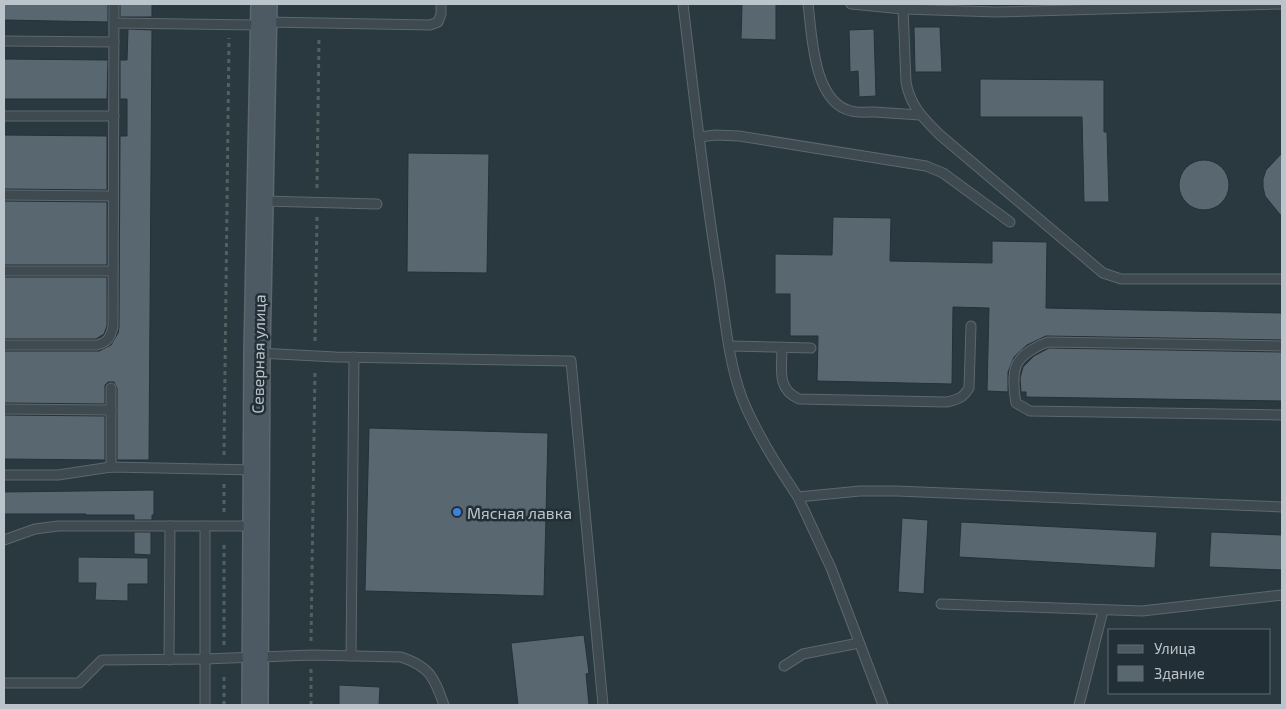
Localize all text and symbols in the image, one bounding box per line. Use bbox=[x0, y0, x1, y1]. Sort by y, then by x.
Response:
street label: Северная улица bbox=[247, 294, 270, 414]
place label: Мясная лавка bbox=[467, 503, 572, 522]
marker: Мясная лавка bbox=[451, 506, 463, 518]
legend bbox=[1108, 629, 1271, 694]
text: Улица bbox=[1154, 639, 1196, 657]
text: Здание bbox=[1154, 664, 1205, 682]

